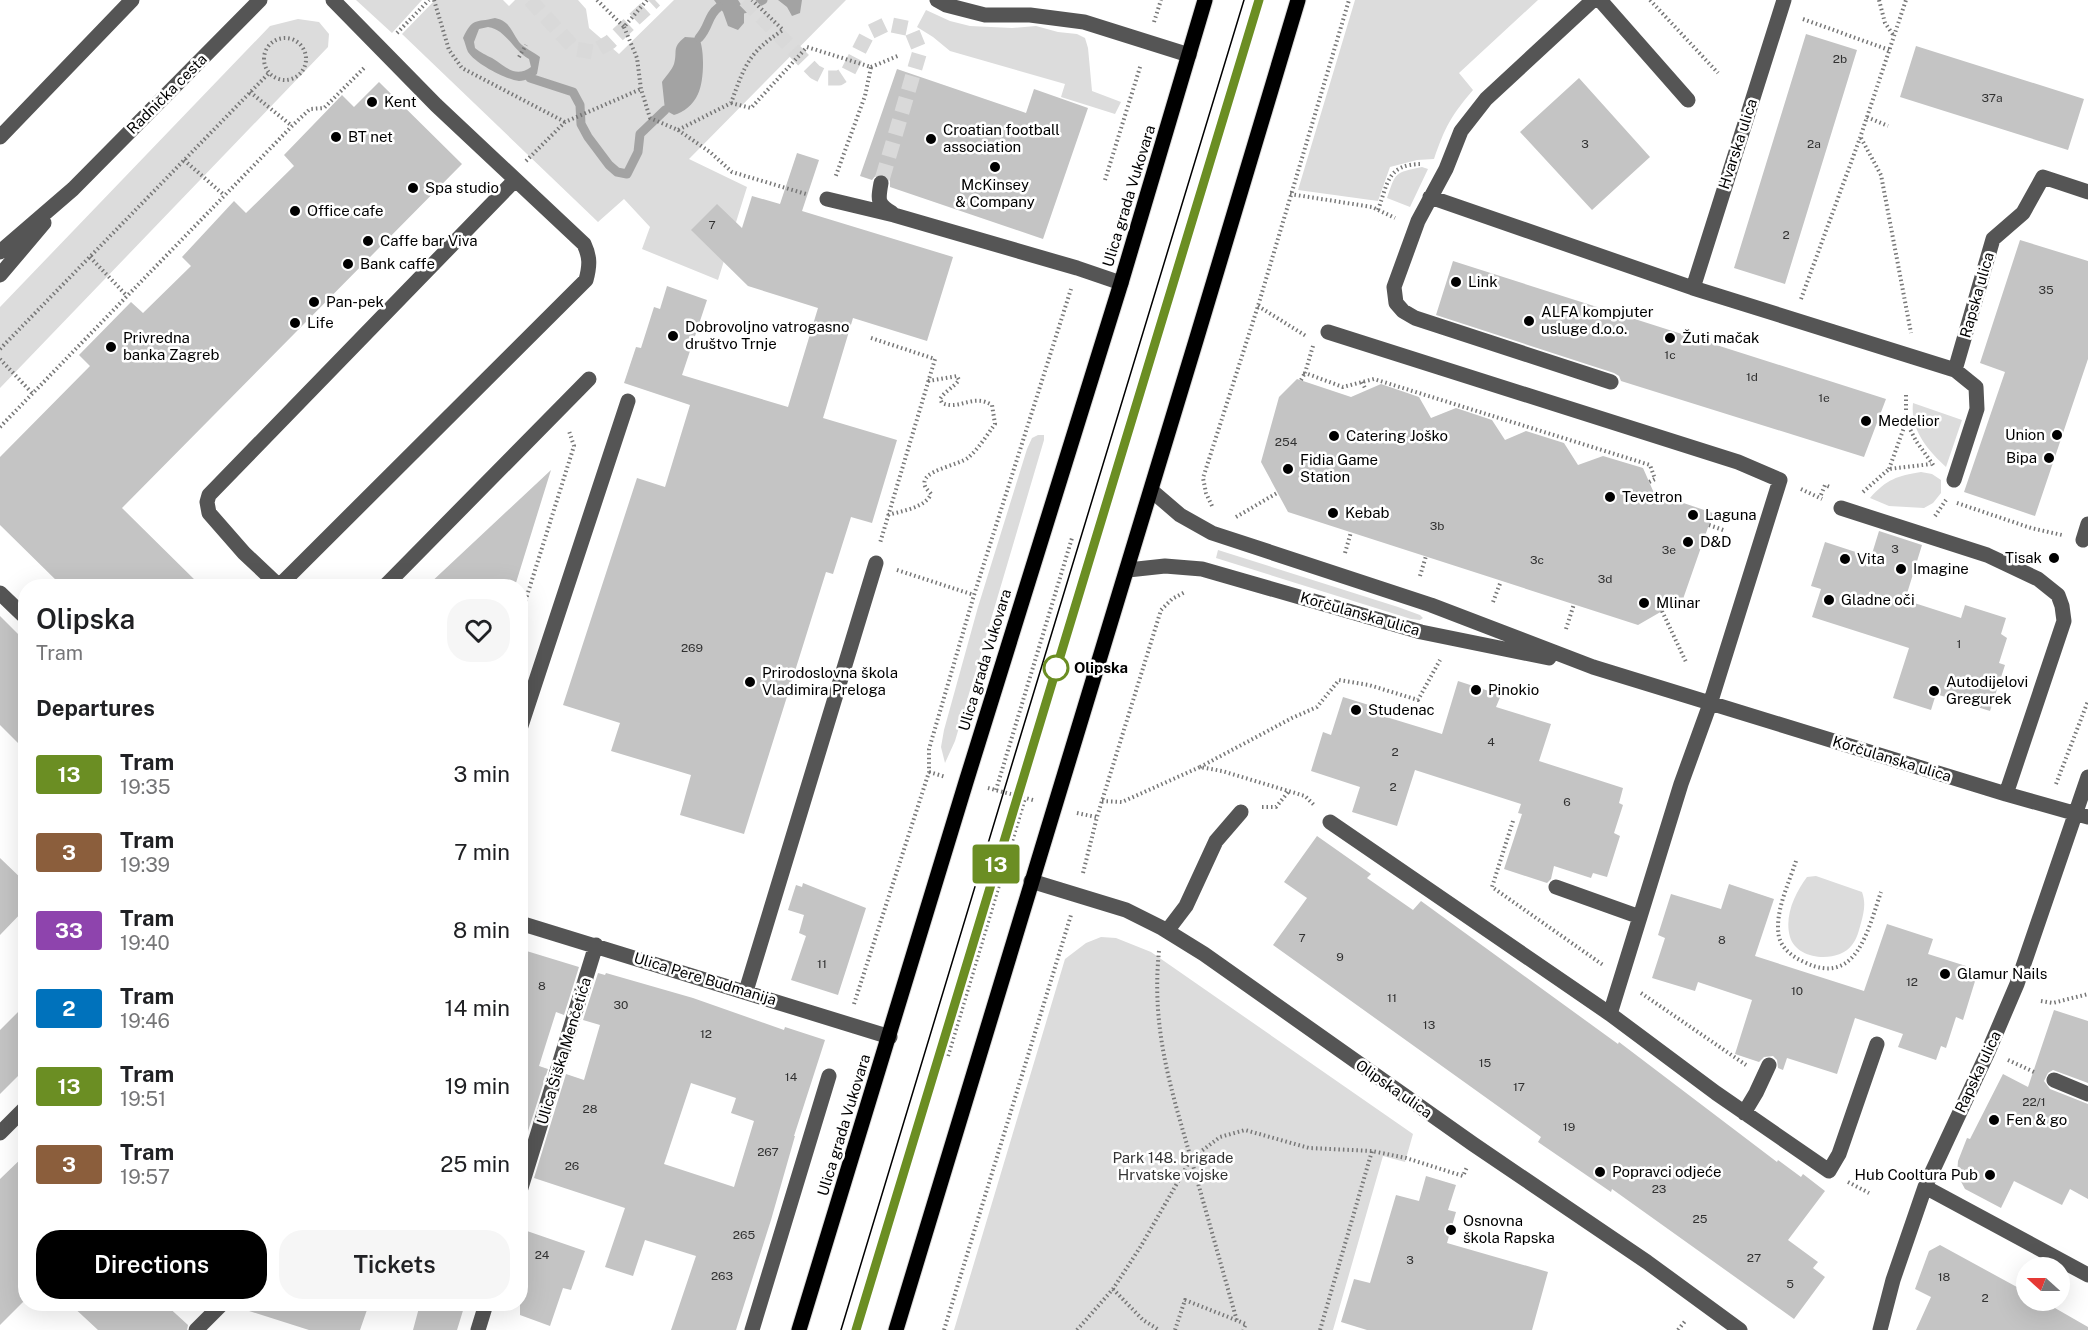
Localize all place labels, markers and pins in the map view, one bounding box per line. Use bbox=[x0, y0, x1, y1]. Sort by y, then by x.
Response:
place label: Kent bbox=[384, 93, 417, 110]
marker: Kent bbox=[365, 95, 379, 109]
place label: Croatian football association bbox=[943, 121, 1060, 155]
place label: BT net bbox=[348, 128, 393, 145]
marker: BT net bbox=[329, 130, 343, 144]
marker: Croatian football association bbox=[924, 132, 938, 146]
marker: McKinsey & Company bbox=[988, 160, 1002, 174]
place label: McKinsey & Company bbox=[955, 176, 1035, 210]
place label: Spa studio bbox=[425, 179, 499, 196]
marker: Spa studio bbox=[406, 181, 420, 195]
place label: Office cafe bbox=[307, 202, 384, 219]
marker: Office cafe bbox=[288, 204, 302, 218]
place label: Caffe bar Viva bbox=[380, 232, 478, 249]
marker: Caffe bar Viva bbox=[361, 234, 375, 248]
place label: Bank caffe bbox=[360, 255, 435, 272]
marker: Bank caffe bbox=[341, 257, 355, 271]
place label: Link bbox=[1468, 273, 1498, 290]
marker: Link bbox=[1449, 275, 1463, 289]
place label: Pan-pek bbox=[326, 293, 384, 310]
marker: Pan-pek bbox=[307, 295, 321, 309]
place label: ALFA kompjuter usluge d.o.o. bbox=[1541, 303, 1654, 337]
place label: Life bbox=[307, 314, 334, 331]
marker: ALFA kompjuter usluge d.o.o. bbox=[1522, 314, 1536, 328]
marker: Life bbox=[288, 316, 302, 330]
place label: Dobrovoljno vatrogasno društvo Trnje bbox=[685, 318, 849, 352]
place label: Privredna banka Zagreb bbox=[123, 329, 219, 363]
marker: Dobrovoljno vatrogasno društvo Trnje bbox=[666, 329, 680, 343]
place label: Žuti mačak bbox=[1682, 329, 1759, 346]
marker: Žuti mačak bbox=[1663, 331, 1677, 345]
marker: Privredna banka Zagreb bbox=[104, 340, 118, 354]
place label: Medelior bbox=[1878, 412, 1940, 429]
marker: Medelior bbox=[1859, 414, 1873, 428]
place label: Union bbox=[2005, 426, 2045, 443]
place label: Catering Joško bbox=[1346, 427, 1448, 444]
marker: Union bbox=[2050, 428, 2064, 442]
marker: Catering Joško bbox=[1327, 429, 1341, 443]
place label: Bipa bbox=[2006, 449, 2037, 466]
place label: Fidia Game Station bbox=[1300, 451, 1378, 485]
marker: Bipa bbox=[2042, 451, 2056, 465]
marker: Fidia Game Station bbox=[1281, 462, 1295, 476]
place label: Tevetron bbox=[1622, 488, 1683, 505]
marker: Tevetron bbox=[1603, 490, 1617, 504]
place label: Kebab bbox=[1345, 504, 1389, 521]
marker: Kebab bbox=[1326, 506, 1340, 520]
place label: Laguna bbox=[1705, 506, 1757, 523]
marker: Laguna bbox=[1686, 508, 1700, 522]
place label: D&D bbox=[1700, 533, 1731, 550]
marker: D&D bbox=[1681, 535, 1695, 549]
place label: Tisak bbox=[2005, 549, 2042, 566]
place label: Vita bbox=[1857, 550, 1885, 567]
marker: Tisak bbox=[2047, 551, 2061, 565]
marker: Vita bbox=[1838, 552, 1852, 566]
place label: Imagine bbox=[1913, 560, 1969, 577]
marker: Imagine bbox=[1894, 562, 1908, 576]
place label: Gladne oči bbox=[1841, 591, 1915, 608]
marker: Gladne oči bbox=[1822, 593, 1836, 607]
place label: Mlinar bbox=[1656, 594, 1700, 611]
marker: Mlinar bbox=[1637, 596, 1651, 610]
marker: Olipska bbox=[1043, 655, 1069, 681]
place label: Olipska bbox=[1074, 659, 1128, 676]
place label: Prirodoslovna škola Vladimira Preloga bbox=[762, 664, 898, 698]
place label: Autodijelovi Gregurek bbox=[1946, 673, 2028, 707]
marker: Prirodoslovna škola Vladimira Preloga bbox=[743, 675, 757, 689]
place label: Pinokio bbox=[1488, 681, 1539, 698]
marker: Pinokio bbox=[1469, 683, 1483, 697]
marker: Autodijelovi Gregurek bbox=[1927, 684, 1941, 698]
place label: Studenac bbox=[1368, 701, 1435, 718]
marker: Studenac bbox=[1349, 703, 1363, 717]
place label: Glamur Nails bbox=[1957, 965, 2047, 982]
marker: Glamur Nails bbox=[1938, 967, 1952, 981]
place label: Fen & go bbox=[2006, 1111, 2067, 1128]
marker: Fen & go bbox=[1987, 1113, 2001, 1127]
place label: Popravci odjeće bbox=[1612, 1163, 1722, 1180]
marker: Popravci odjeće bbox=[1593, 1165, 1607, 1179]
place label: Hub Cooltura Pub bbox=[1855, 1166, 1978, 1183]
marker: Hub Cooltura Pub bbox=[1983, 1168, 1997, 1182]
place label: Osnovna škola Rapska bbox=[1463, 1212, 1555, 1246]
marker: Osnovna škola Rapska bbox=[1444, 1223, 1458, 1237]

